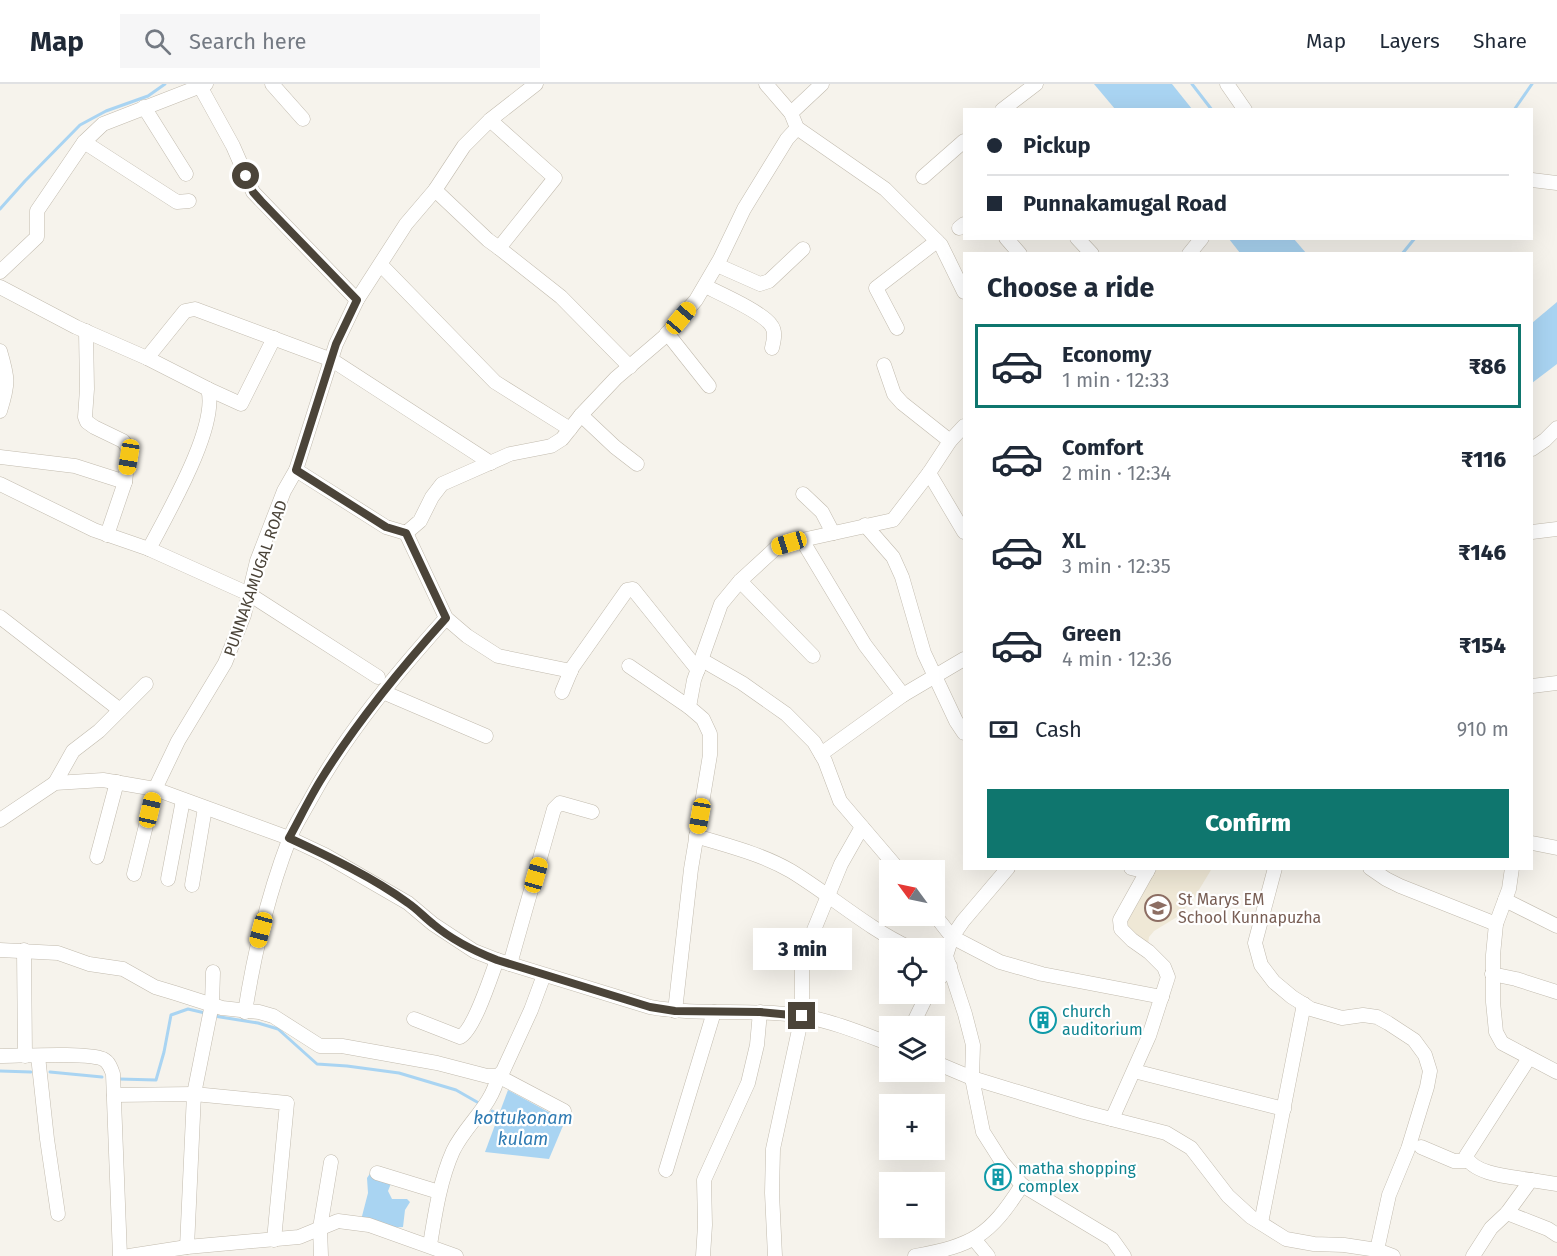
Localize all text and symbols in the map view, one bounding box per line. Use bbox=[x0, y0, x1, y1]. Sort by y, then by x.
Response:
search box bbox=[120, 14, 540, 68]
text: Map bbox=[30, 25, 84, 58]
icon: search bbox=[141, 25, 174, 58]
text: Search here bbox=[189, 28, 307, 55]
text: Map bbox=[1306, 28, 1346, 54]
text: Layers bbox=[1379, 28, 1440, 54]
text: Share bbox=[1473, 28, 1527, 54]
text: Pickup bbox=[1023, 132, 1091, 159]
route start bbox=[232, 162, 259, 189]
text: Punnakamugal Road bbox=[1023, 190, 1227, 217]
text: Choose a ride bbox=[987, 272, 1154, 304]
car bbox=[663, 298, 699, 338]
icon: car bbox=[990, 339, 1044, 393]
text: Economy bbox=[1062, 341, 1151, 368]
text: ₹86 bbox=[1469, 353, 1506, 380]
text: 1 min · 12:33 bbox=[1062, 368, 1169, 392]
icon: car bbox=[990, 432, 1044, 486]
text: Comfort bbox=[1062, 434, 1143, 461]
car bbox=[117, 438, 141, 476]
text: ₹116 bbox=[1461, 446, 1506, 473]
text: 2 min · 12:34 bbox=[1062, 461, 1171, 485]
street label: PUNNAKAMUGAL ROAD bbox=[220, 498, 291, 659]
icon: car bbox=[990, 525, 1044, 579]
text: XL bbox=[1062, 527, 1086, 554]
car bbox=[769, 529, 809, 557]
text: ₹146 bbox=[1458, 539, 1506, 566]
text: 3 min · 12:35 bbox=[1062, 554, 1171, 578]
icon: car bbox=[990, 618, 1044, 672]
text: Green bbox=[1062, 620, 1121, 647]
text: ₹154 bbox=[1459, 632, 1506, 659]
text: 4 min · 12:36 bbox=[1062, 647, 1172, 671]
icon: cash bbox=[987, 713, 1020, 746]
text: Cash bbox=[1035, 716, 1082, 743]
text: 910 m bbox=[1457, 717, 1509, 741]
button: Confirm bbox=[987, 789, 1509, 858]
car bbox=[137, 790, 163, 830]
car bbox=[688, 797, 712, 835]
car bbox=[522, 855, 550, 895]
north arrow bbox=[879, 860, 945, 926]
map controls bbox=[879, 860, 945, 1238]
place label: St Marys EM School Kunnapuzha bbox=[1178, 890, 1321, 927]
school or university icon: St Marys EM School Kunnapuzha bbox=[1143, 893, 1173, 923]
car bbox=[248, 910, 274, 950]
callout: 3 min bbox=[752, 929, 852, 971]
text: 3 min bbox=[778, 937, 827, 961]
button: locate bbox=[879, 938, 945, 1004]
route end bbox=[788, 1002, 815, 1029]
place label: church auditorium bbox=[1062, 1002, 1143, 1039]
building icon: church auditorium bbox=[1028, 1005, 1058, 1035]
button: layers bbox=[879, 1016, 945, 1082]
button: + bbox=[879, 1094, 945, 1160]
water label: kottukonam kulam bbox=[473, 1107, 573, 1150]
place label: matha shopping complex bbox=[1018, 1159, 1137, 1196]
building icon: matha shopping complex bbox=[983, 1162, 1013, 1192]
button: − bbox=[879, 1172, 945, 1238]

